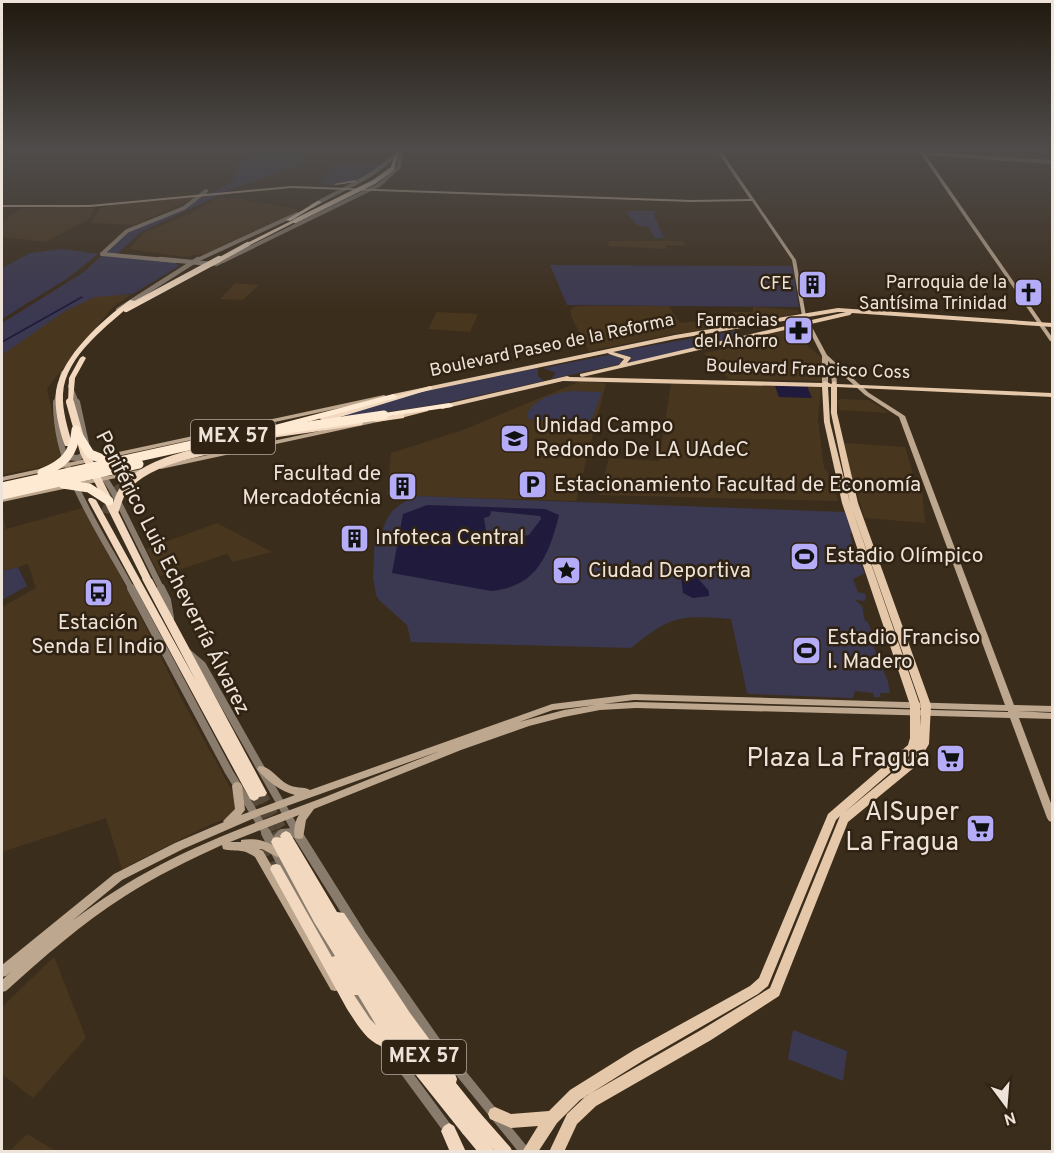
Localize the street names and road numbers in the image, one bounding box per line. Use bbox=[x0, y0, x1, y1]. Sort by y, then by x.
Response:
street label: Boulevard Paseo de la Reforma bbox=[428, 309, 676, 383]
street label: Boulevard Francisco Coss bbox=[705, 355, 911, 385]
road number: MEX 57 bbox=[191, 420, 275, 454]
street label: Periférico Luis Echeverría Álvarez bbox=[88, 426, 257, 720]
road number: MEX 57 bbox=[382, 1040, 466, 1074]

